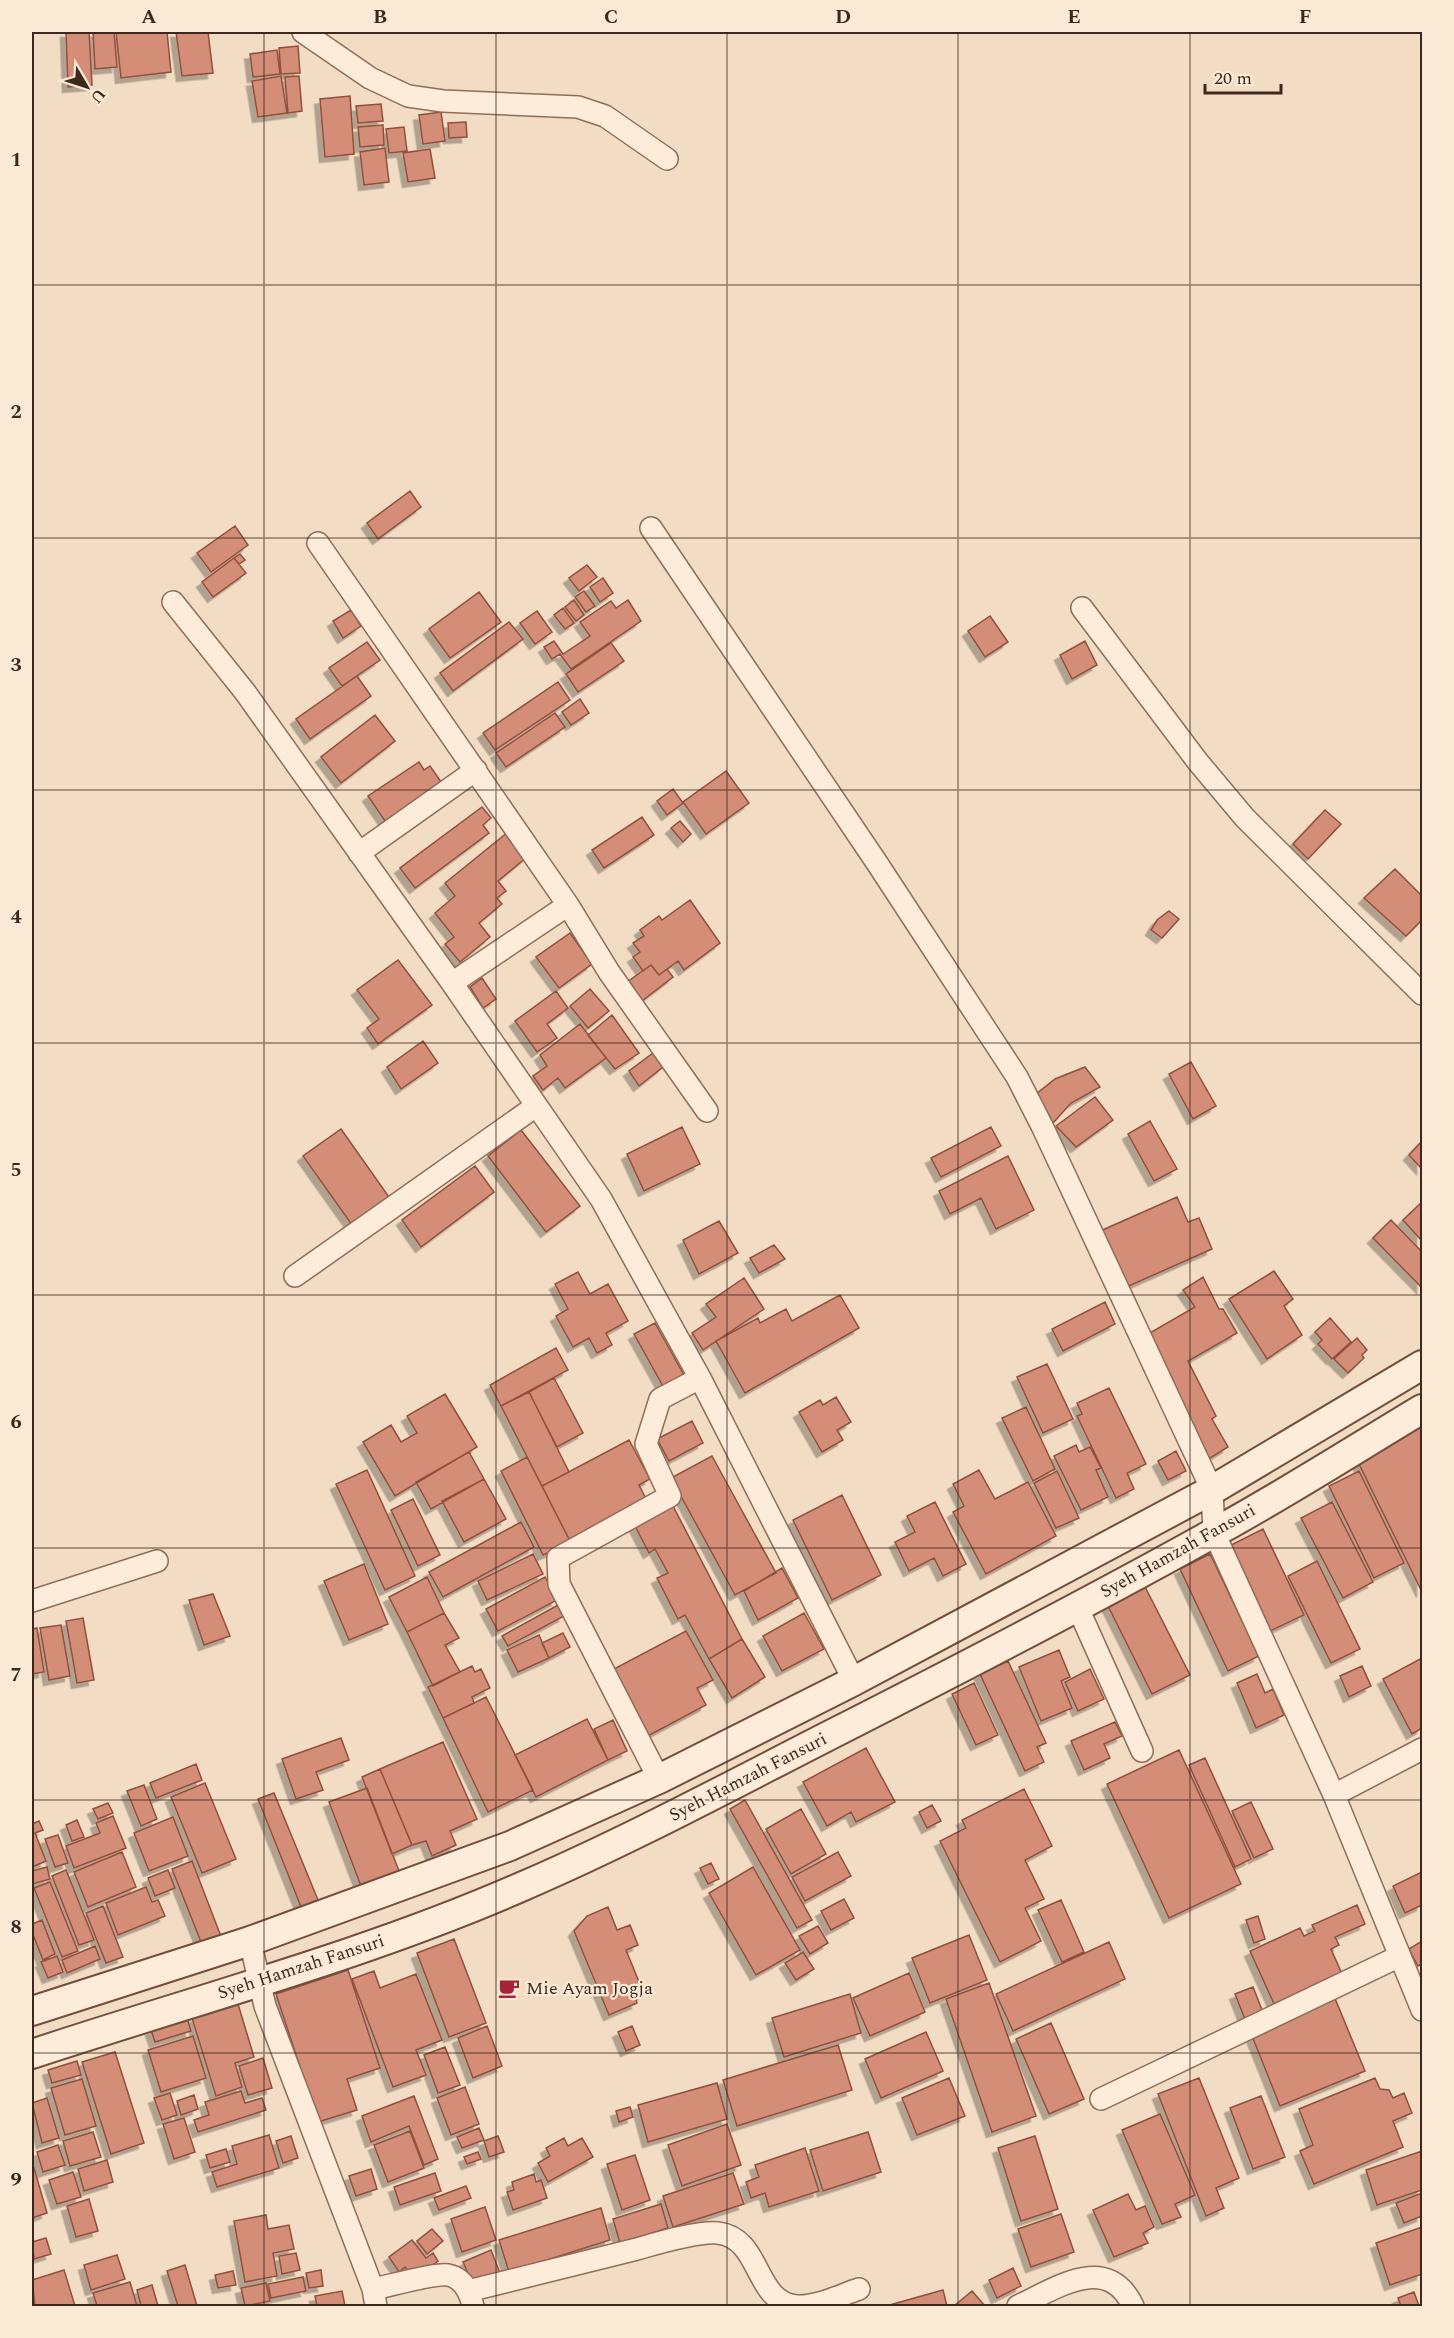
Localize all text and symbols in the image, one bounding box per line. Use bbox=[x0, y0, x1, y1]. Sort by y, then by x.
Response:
text: A bbox=[141, 2, 157, 32]
text: B bbox=[373, 2, 387, 32]
text: C bbox=[604, 2, 618, 32]
text: D bbox=[835, 2, 851, 32]
text: E bbox=[1067, 2, 1081, 32]
text: F bbox=[1299, 2, 1311, 32]
north arrow bbox=[57, 57, 117, 117]
scale bar bbox=[1205, 57, 1282, 95]
text: 20 m bbox=[1214, 65, 1252, 92]
text: U bbox=[84, 83, 111, 109]
text: 1 bbox=[10, 145, 22, 175]
text: 2 bbox=[10, 397, 22, 427]
text: 3 bbox=[10, 650, 22, 680]
text: 4 bbox=[10, 902, 22, 932]
text: 5 bbox=[10, 1155, 22, 1185]
text: 6 bbox=[10, 1407, 22, 1437]
street label: Syeh Hamzah Fansuri bbox=[1095, 1497, 1261, 1605]
text: 7 bbox=[10, 1660, 22, 1690]
street label: Syeh Hamzah Fansuri bbox=[664, 1725, 832, 1829]
text: 8 bbox=[10, 1912, 22, 1942]
street label: Syeh Hamzah Fansuri bbox=[214, 1927, 388, 2007]
place label: Mie Ayam Jogja bbox=[526, 1975, 653, 2002]
cafe icon: Mie Ayam Jogja bbox=[497, 1976, 521, 2000]
text: 9 bbox=[10, 2165, 22, 2195]

